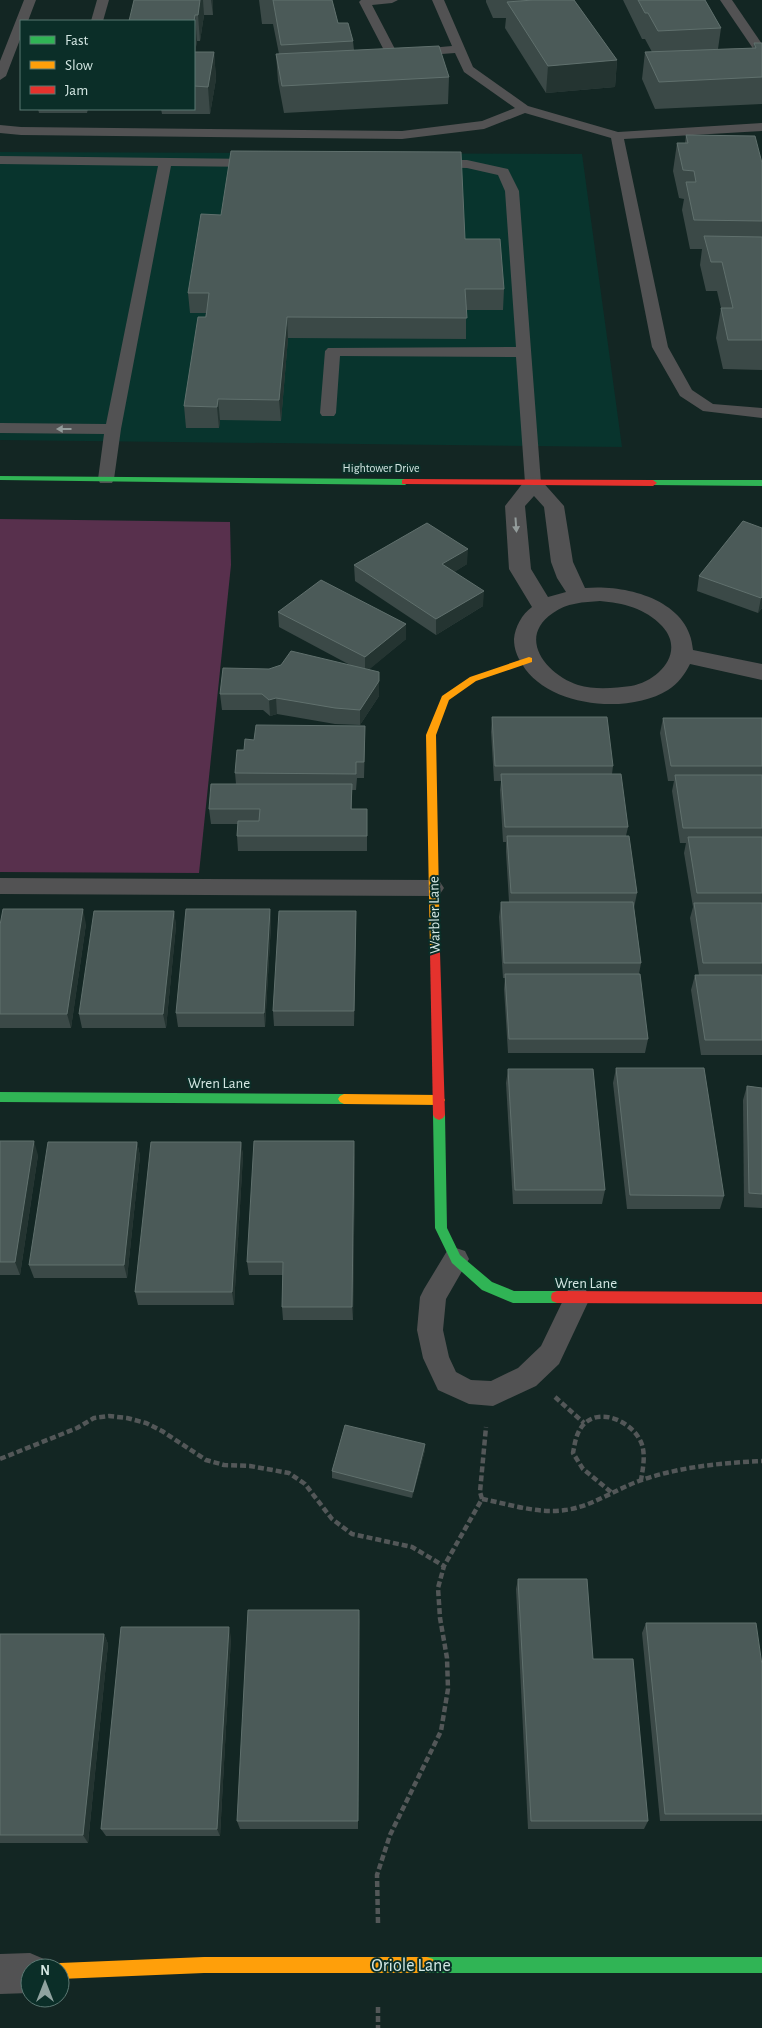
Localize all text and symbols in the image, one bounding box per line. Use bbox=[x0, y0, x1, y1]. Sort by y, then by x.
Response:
legend bbox=[20, 20, 195, 110]
text: Fast bbox=[65, 33, 89, 48]
text: Slow bbox=[65, 58, 93, 73]
text: Jam bbox=[65, 83, 88, 98]
one-way arrow bbox=[56, 425, 72, 433]
street label: Hightower Drive bbox=[343, 462, 419, 474]
one-way arrow bbox=[512, 518, 520, 534]
street label: Warbler Lane bbox=[426, 876, 443, 954]
street label: Wren Lane bbox=[188, 1076, 250, 1091]
street label: Wren Lane bbox=[555, 1276, 617, 1291]
street label: Oriole Lane bbox=[371, 1957, 451, 1975]
north arrow bbox=[20, 1958, 70, 2008]
text: N bbox=[40, 1964, 50, 1978]

